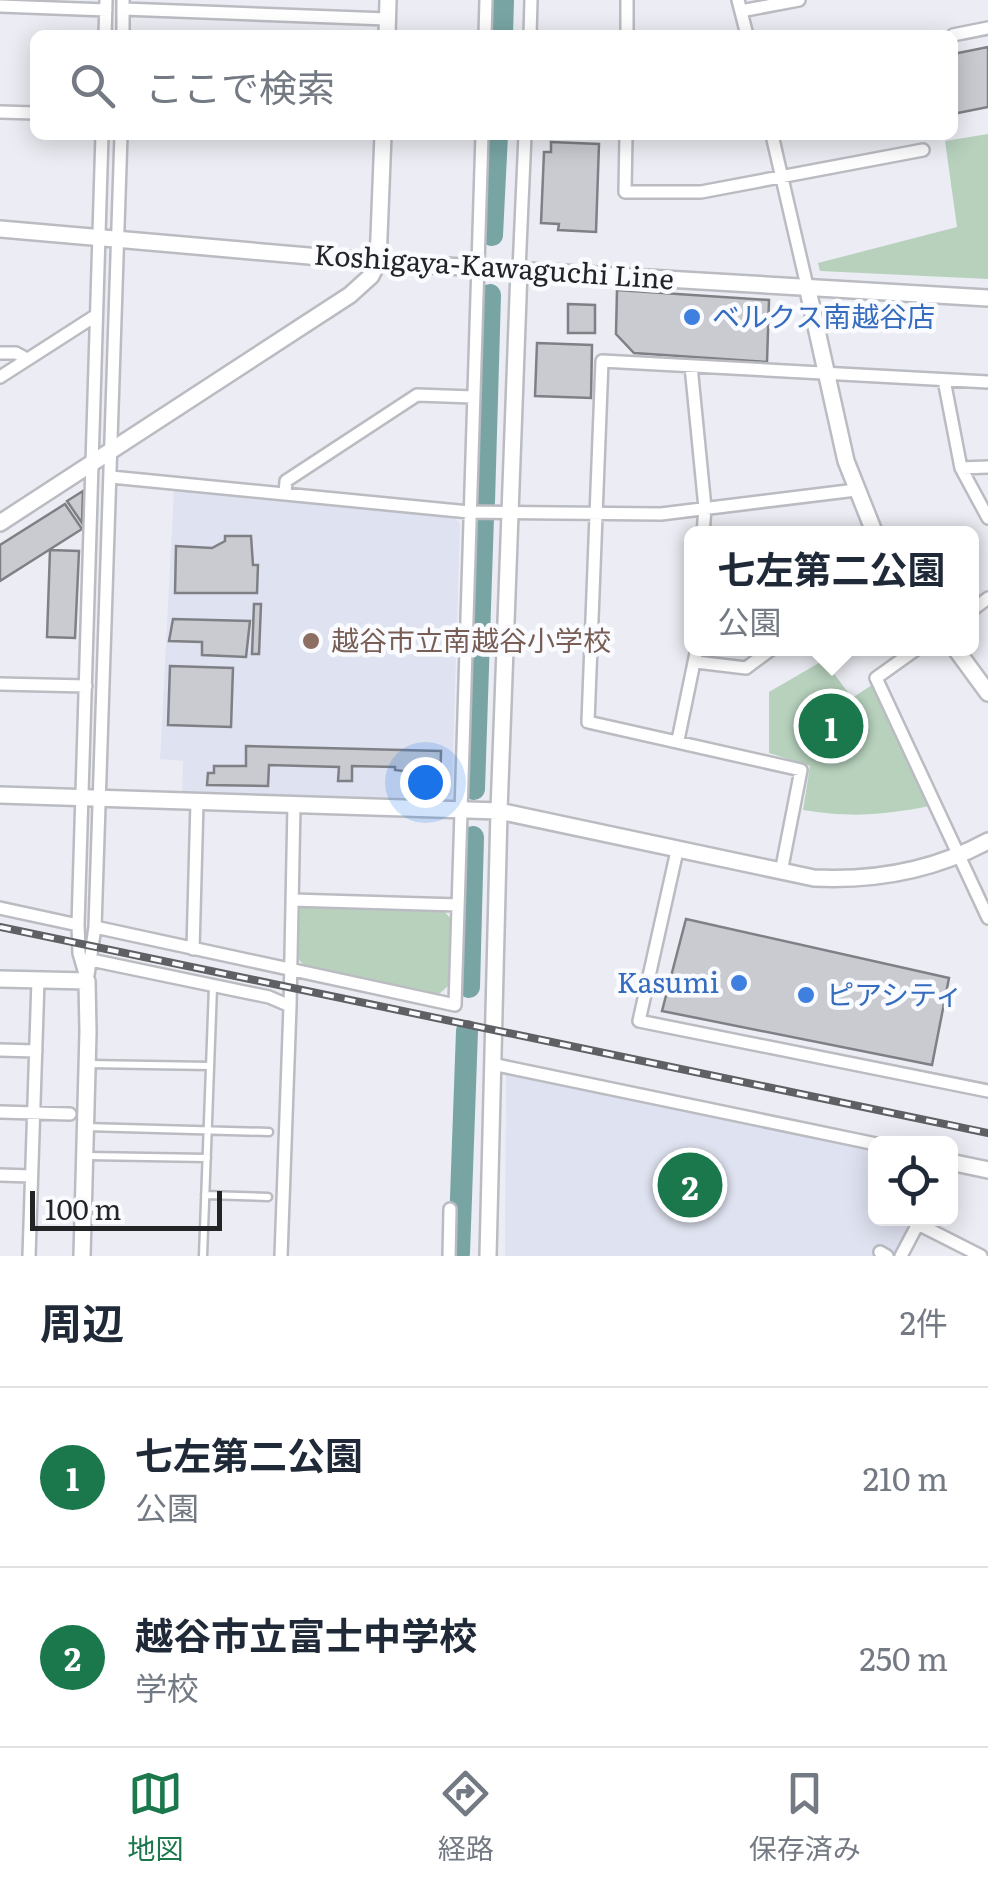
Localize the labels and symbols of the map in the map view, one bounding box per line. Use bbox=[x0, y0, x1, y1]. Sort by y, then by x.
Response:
street label: Koshigaya-Kawaguchi Line bbox=[313, 231, 676, 299]
place label: ベルクス南越谷店 bbox=[712, 294, 935, 336]
marker: ベルクス南越谷店 bbox=[681, 306, 703, 328]
place label: 越谷市立南越谷小学校 bbox=[331, 618, 611, 660]
marker: 越谷市立南越谷小学校 bbox=[300, 630, 322, 652]
pin: 1 bbox=[798, 688, 864, 764]
your location bbox=[400, 757, 451, 808]
place label: Kasumi bbox=[617, 960, 719, 1002]
marker: Kasumi bbox=[728, 972, 750, 994]
place label: ピアシティ bbox=[826, 972, 963, 1014]
marker: ピアシティ bbox=[795, 984, 817, 1006]
pin: 2 bbox=[658, 1148, 722, 1222]
scale bar bbox=[30, 1186, 222, 1230]

